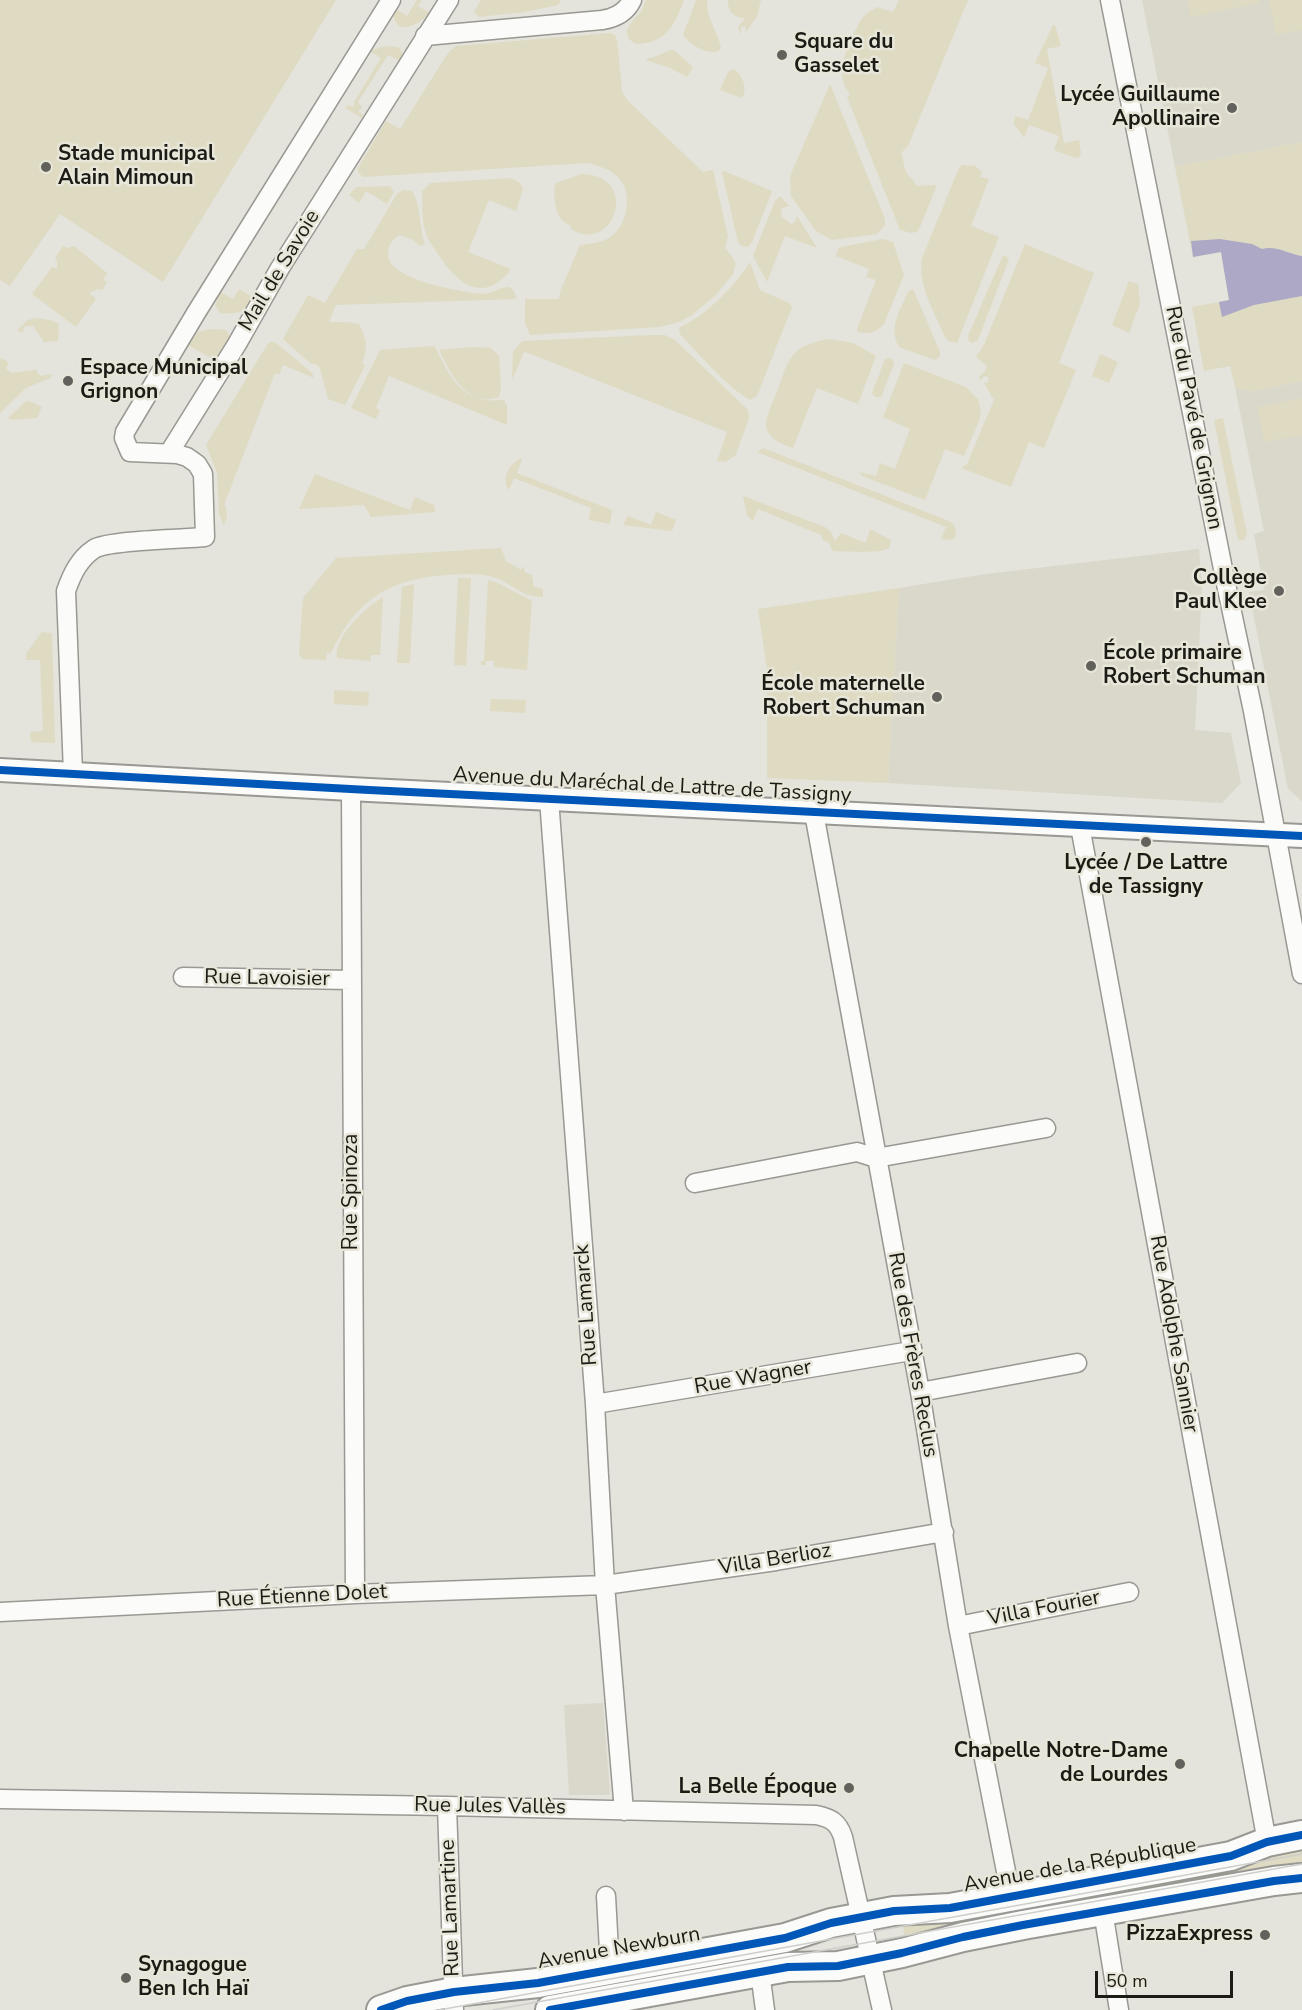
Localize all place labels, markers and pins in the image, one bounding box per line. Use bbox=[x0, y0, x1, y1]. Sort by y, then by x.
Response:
place label: Square du Gasselet bbox=[794, 30, 893, 80]
marker: Square du Gasselet bbox=[775, 48, 789, 62]
place label: Lycée Guillaume Apollinaire bbox=[1060, 83, 1220, 133]
marker: Lycée Guillaume Apollinaire bbox=[1225, 101, 1239, 115]
place label: Stade municipal Alain Mimoun bbox=[58, 142, 215, 192]
marker: Stade municipal Alain Mimoun bbox=[39, 160, 53, 174]
place label: Espace Municipal Grignon bbox=[80, 356, 248, 406]
marker: Espace Municipal Grignon bbox=[61, 374, 75, 388]
place label: Collège Paul Klee bbox=[1174, 566, 1267, 616]
marker: Collège Paul Klee bbox=[1272, 584, 1286, 598]
place label: École primaire Robert Schuman bbox=[1103, 641, 1266, 691]
marker: École primaire Robert Schuman bbox=[1084, 659, 1098, 673]
place label: École maternelle Robert Schuman bbox=[761, 672, 925, 722]
marker: École maternelle Robert Schuman bbox=[930, 690, 944, 704]
marker: Lycée / De Lattre de Tassigny bbox=[1139, 835, 1153, 849]
place label: Lycée / De Lattre de Tassigny bbox=[1064, 851, 1228, 901]
place label: Chapelle Notre-Dame de Lourdes bbox=[954, 1739, 1168, 1789]
marker: Chapelle Notre-Dame de Lourdes bbox=[1173, 1757, 1187, 1771]
place label: La Belle Époque bbox=[678, 1775, 837, 1801]
marker: La Belle Époque bbox=[842, 1781, 856, 1795]
place label: PizzaExpress bbox=[1126, 1922, 1253, 1948]
marker: PizzaExpress bbox=[1258, 1928, 1272, 1942]
place label: Synagogue Ben Ich Haï bbox=[138, 1953, 249, 2003]
marker: Synagogue Ben Ich Haï bbox=[119, 1971, 133, 1985]

